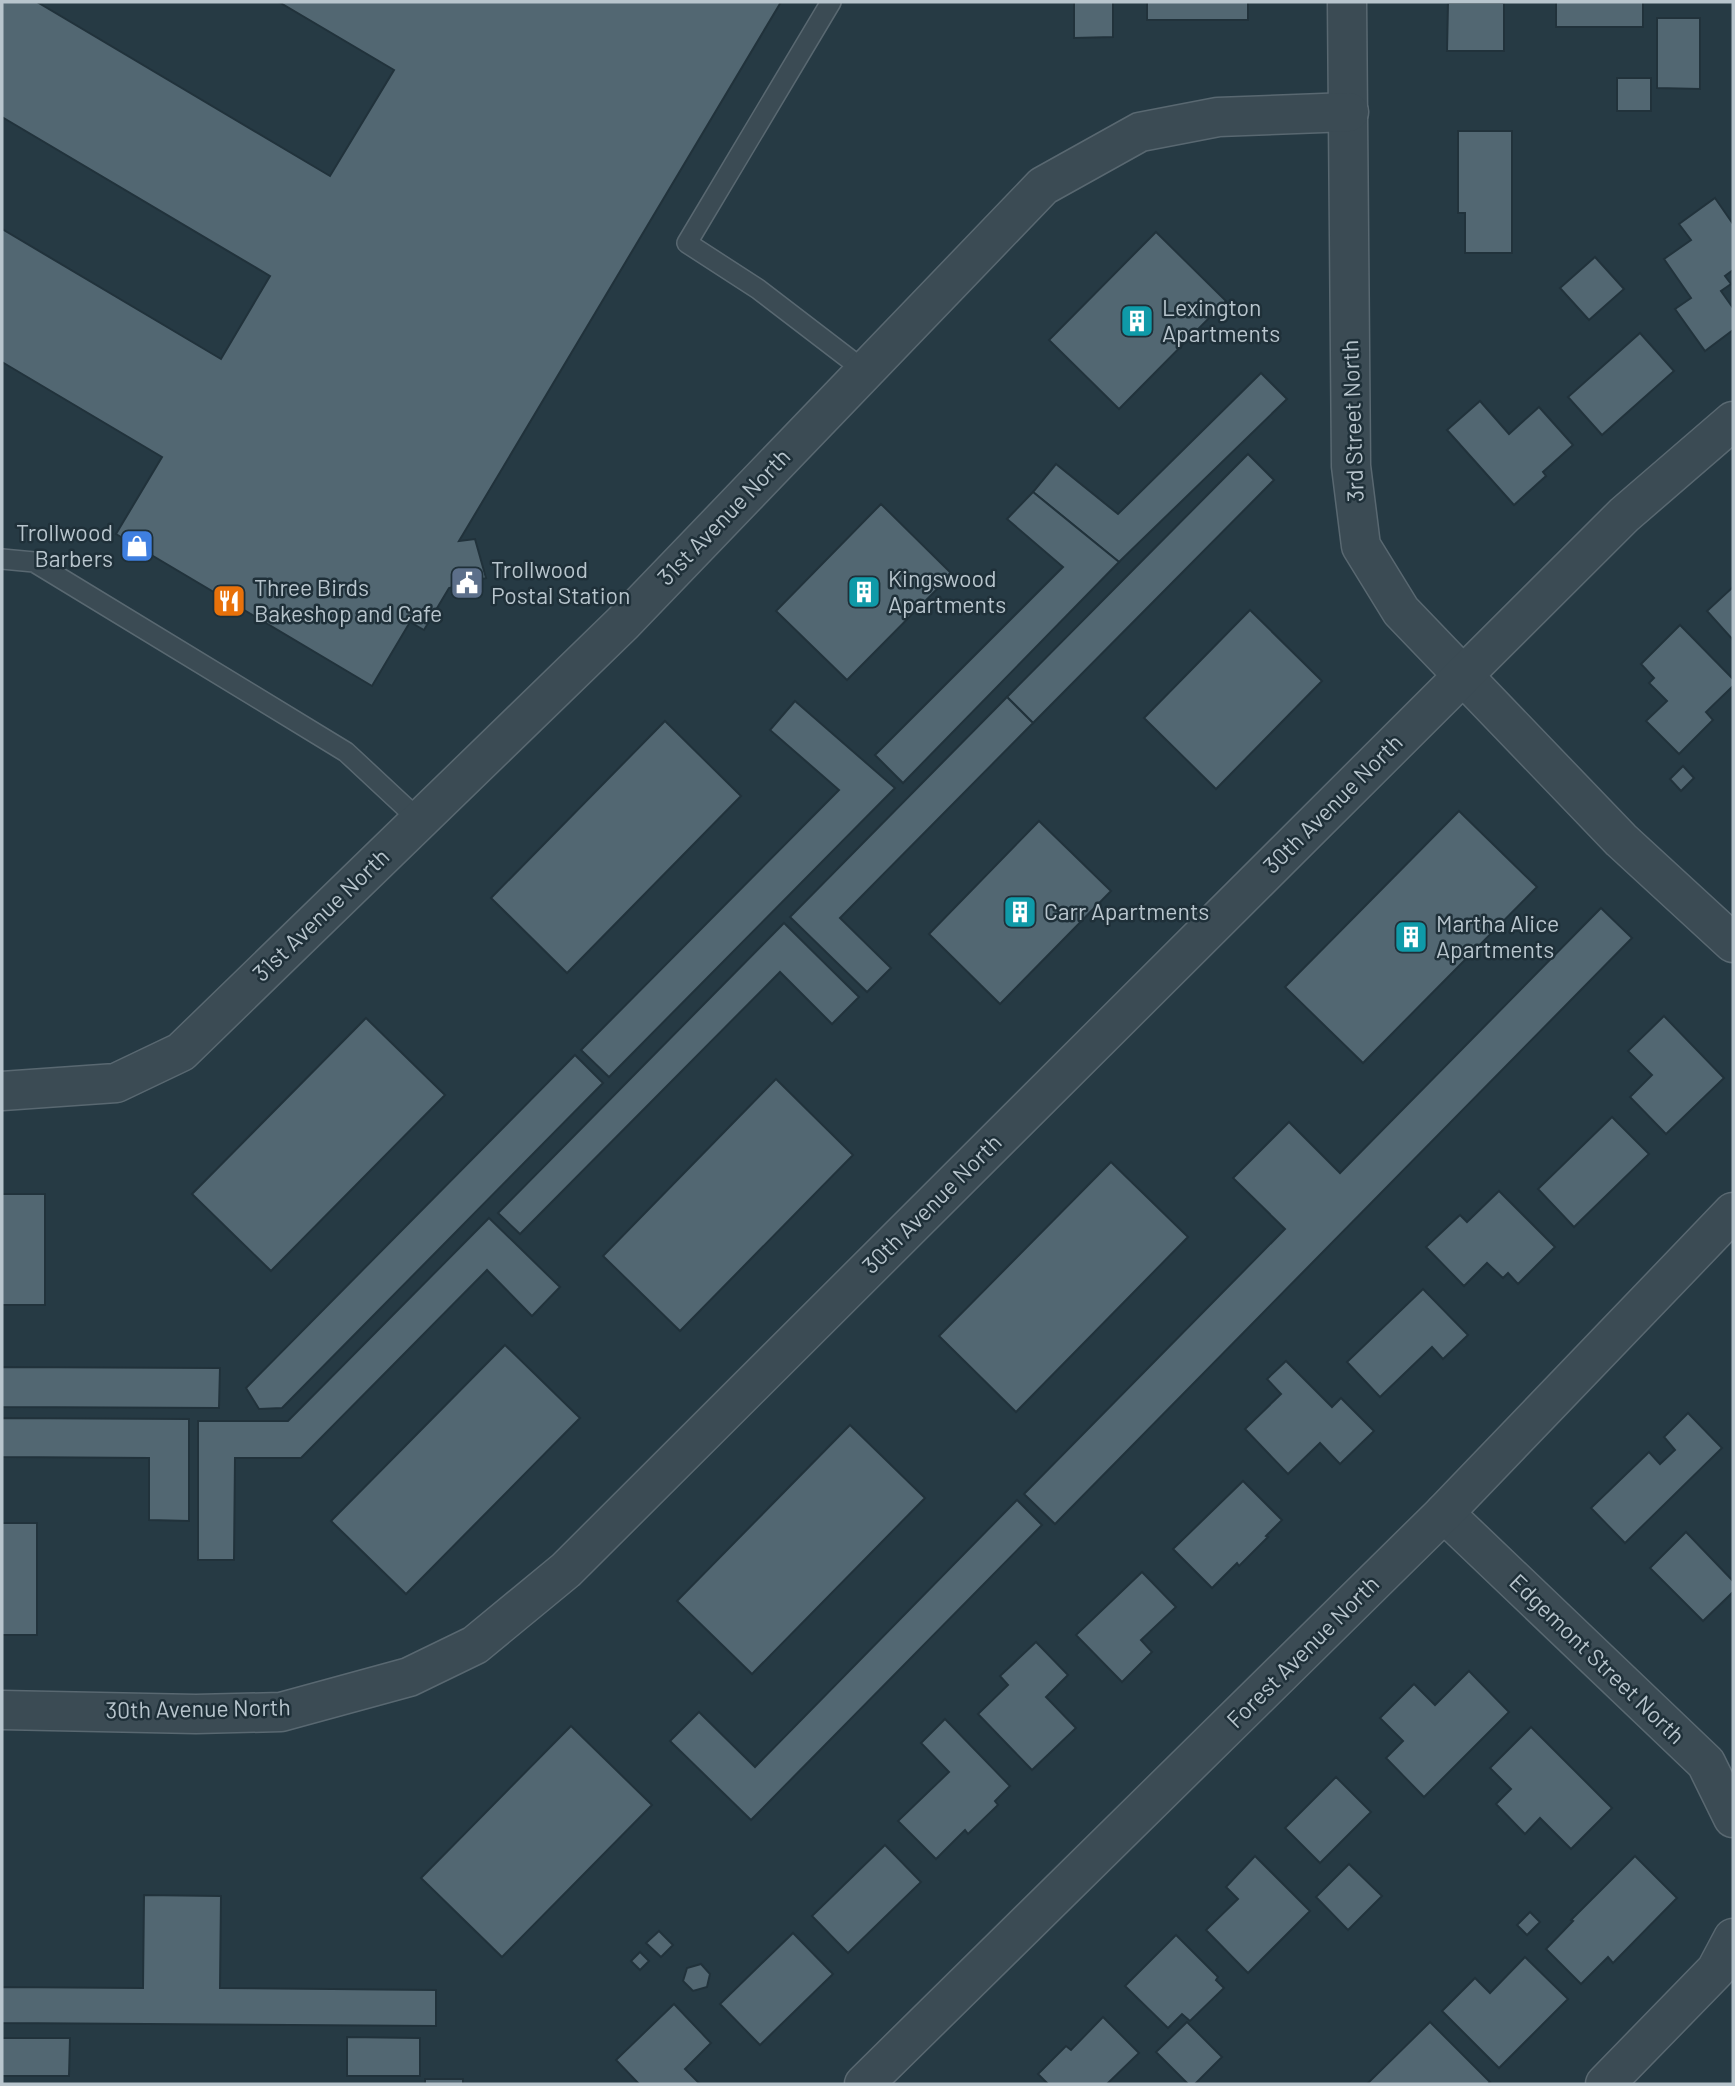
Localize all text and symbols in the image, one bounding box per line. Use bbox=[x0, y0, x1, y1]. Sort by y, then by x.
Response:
place label: Lexington Apartments bbox=[1162, 293, 1280, 347]
building icon: Lexington Apartments bbox=[1118, 302, 1156, 340]
street label: 3rd Street North bbox=[1335, 339, 1369, 503]
street label: 31st Avenue North bbox=[651, 442, 796, 590]
place label: Trollwood Barbers bbox=[16, 518, 113, 572]
shop icon: Trollwood Barbers bbox=[118, 527, 156, 565]
place label: Trollwood Postal Station bbox=[491, 555, 630, 609]
public building icon: Trollwood Postal Station bbox=[448, 564, 486, 602]
place label: Kingswood Apartments bbox=[888, 564, 1006, 618]
place label: Three Birds Bakeshop and Cafe bbox=[254, 573, 442, 627]
building icon: Kingswood Apartments bbox=[845, 573, 883, 611]
restaurant icon: Three Birds Bakeshop and Cafe bbox=[210, 582, 248, 620]
street label: 30th Avenue North bbox=[1257, 728, 1408, 879]
street label: 31st Avenue North bbox=[246, 842, 394, 987]
building icon: Carr Apartments bbox=[1001, 893, 1039, 931]
place label: Carr Apartments bbox=[1044, 897, 1209, 925]
place label: Martha Alice Apartments bbox=[1436, 909, 1559, 963]
building icon: Martha Alice Apartments bbox=[1392, 918, 1430, 956]
street label: 30th Avenue North bbox=[856, 1128, 1007, 1279]
street label: Edgemont Street North bbox=[1504, 1567, 1691, 1749]
street label: Forest Avenue North bbox=[1220, 1569, 1384, 1733]
street label: 30th Avenue North bbox=[105, 1692, 291, 1724]

